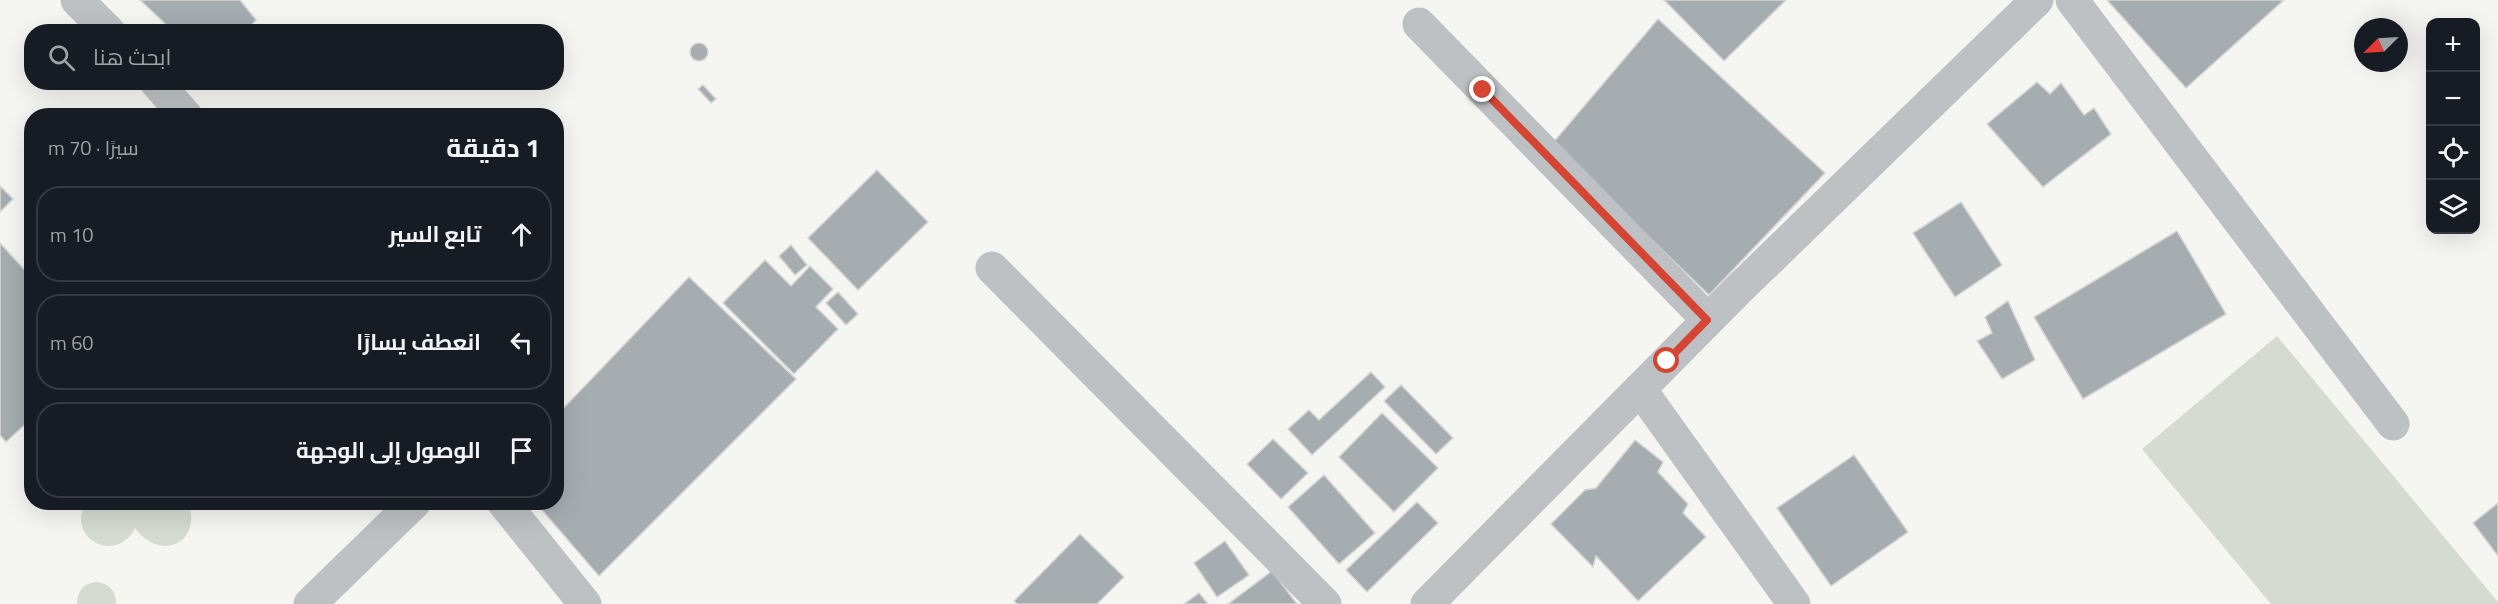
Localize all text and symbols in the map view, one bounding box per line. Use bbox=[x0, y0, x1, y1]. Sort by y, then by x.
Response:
north arrow bbox=[2354, 18, 2408, 72]
map controls bbox=[2426, 18, 2480, 234]
button: + bbox=[2426, 18, 2480, 72]
search box bbox=[24, 24, 564, 90]
text: ابحث هنا bbox=[93, 40, 171, 74]
icon: search bbox=[45, 41, 78, 74]
button: − bbox=[2426, 72, 2480, 126]
route end bbox=[1469, 76, 1495, 102]
button: locate bbox=[2426, 126, 2480, 180]
text: 1 دقيقة bbox=[446, 128, 540, 167]
text: سيرًا · 70 m bbox=[48, 132, 139, 163]
button: layers bbox=[2426, 180, 2480, 234]
text: تابع السير bbox=[389, 217, 481, 251]
icon: ahead bbox=[505, 218, 538, 251]
text: 10 m bbox=[50, 219, 94, 250]
text: انعطف يسارًا bbox=[356, 325, 481, 359]
icon: left bbox=[505, 326, 538, 359]
text: 60 m bbox=[50, 327, 94, 358]
route start bbox=[1653, 347, 1679, 373]
text: الوصول إلى الوجهة bbox=[296, 433, 481, 467]
icon: arrive bbox=[505, 434, 538, 467]

